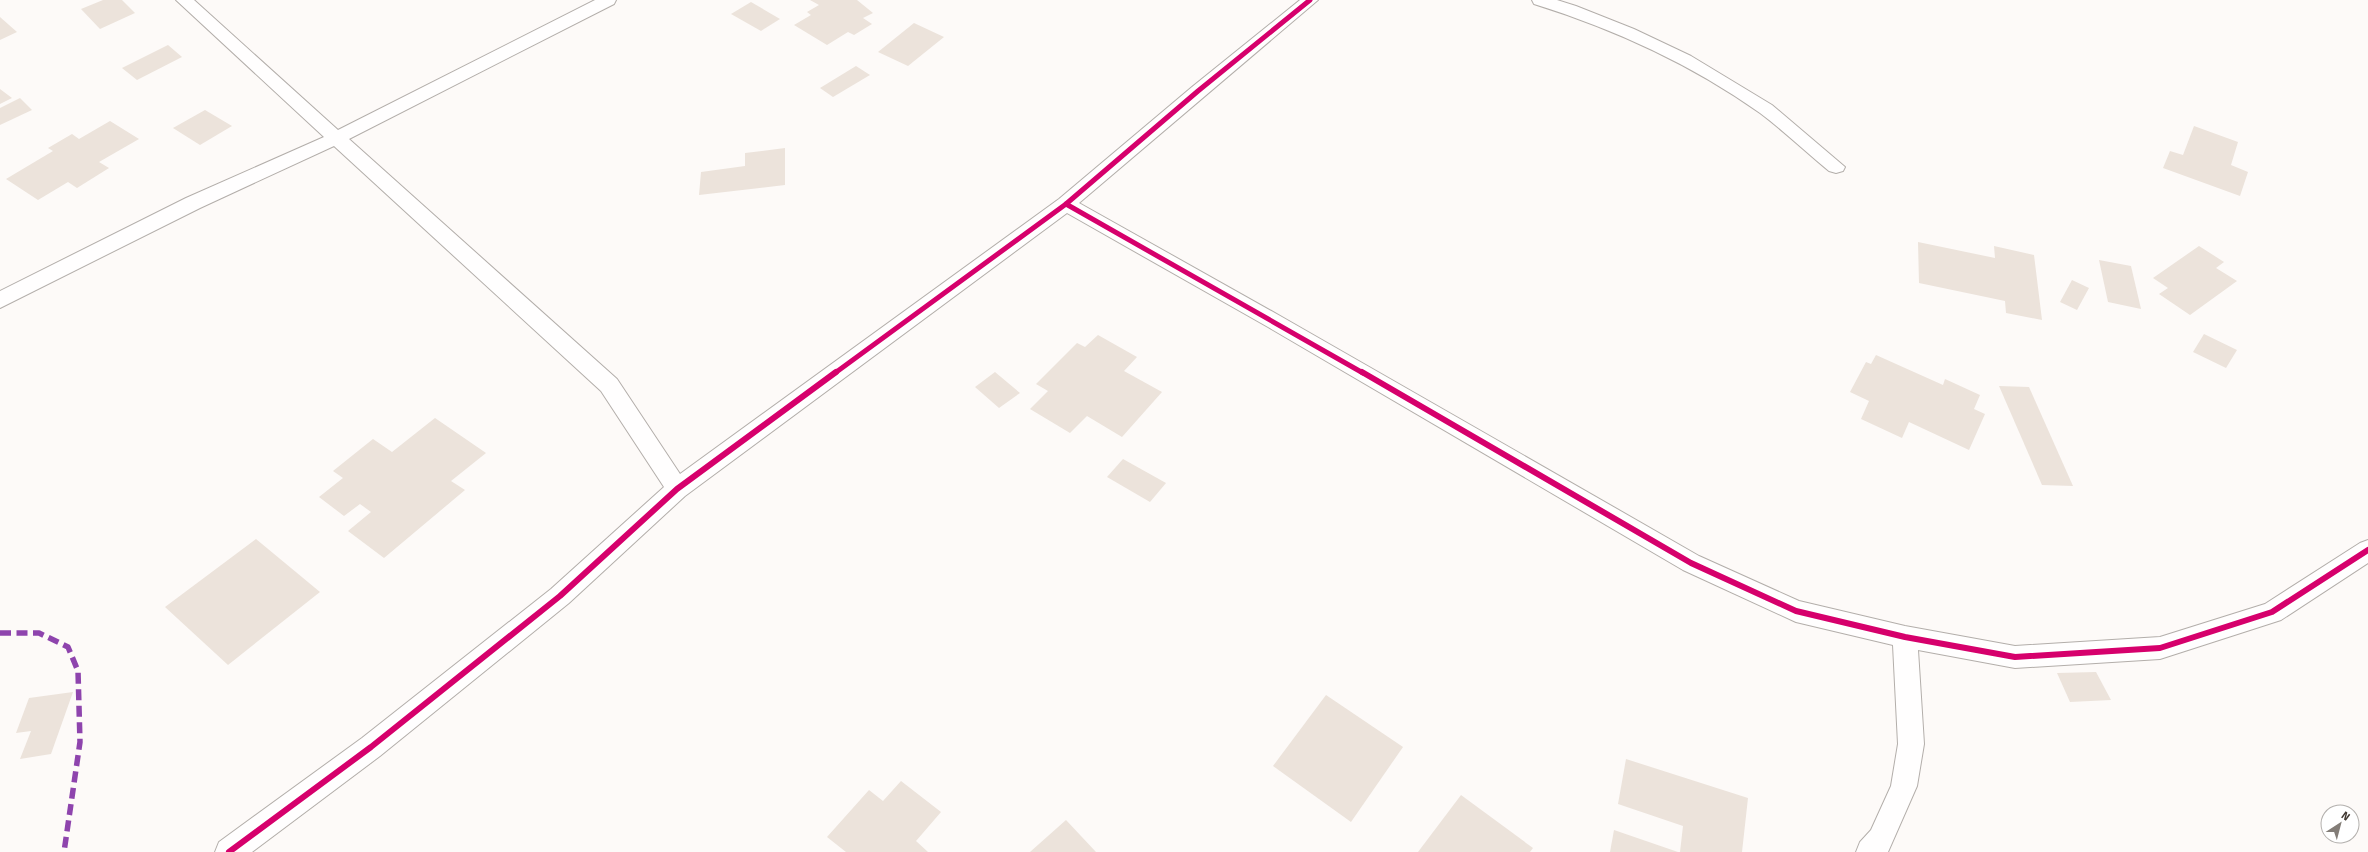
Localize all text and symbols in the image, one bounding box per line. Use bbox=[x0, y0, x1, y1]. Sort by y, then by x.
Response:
north arrow bbox=[2320, 804, 2360, 844]
text: N bbox=[2339, 809, 2352, 824]

